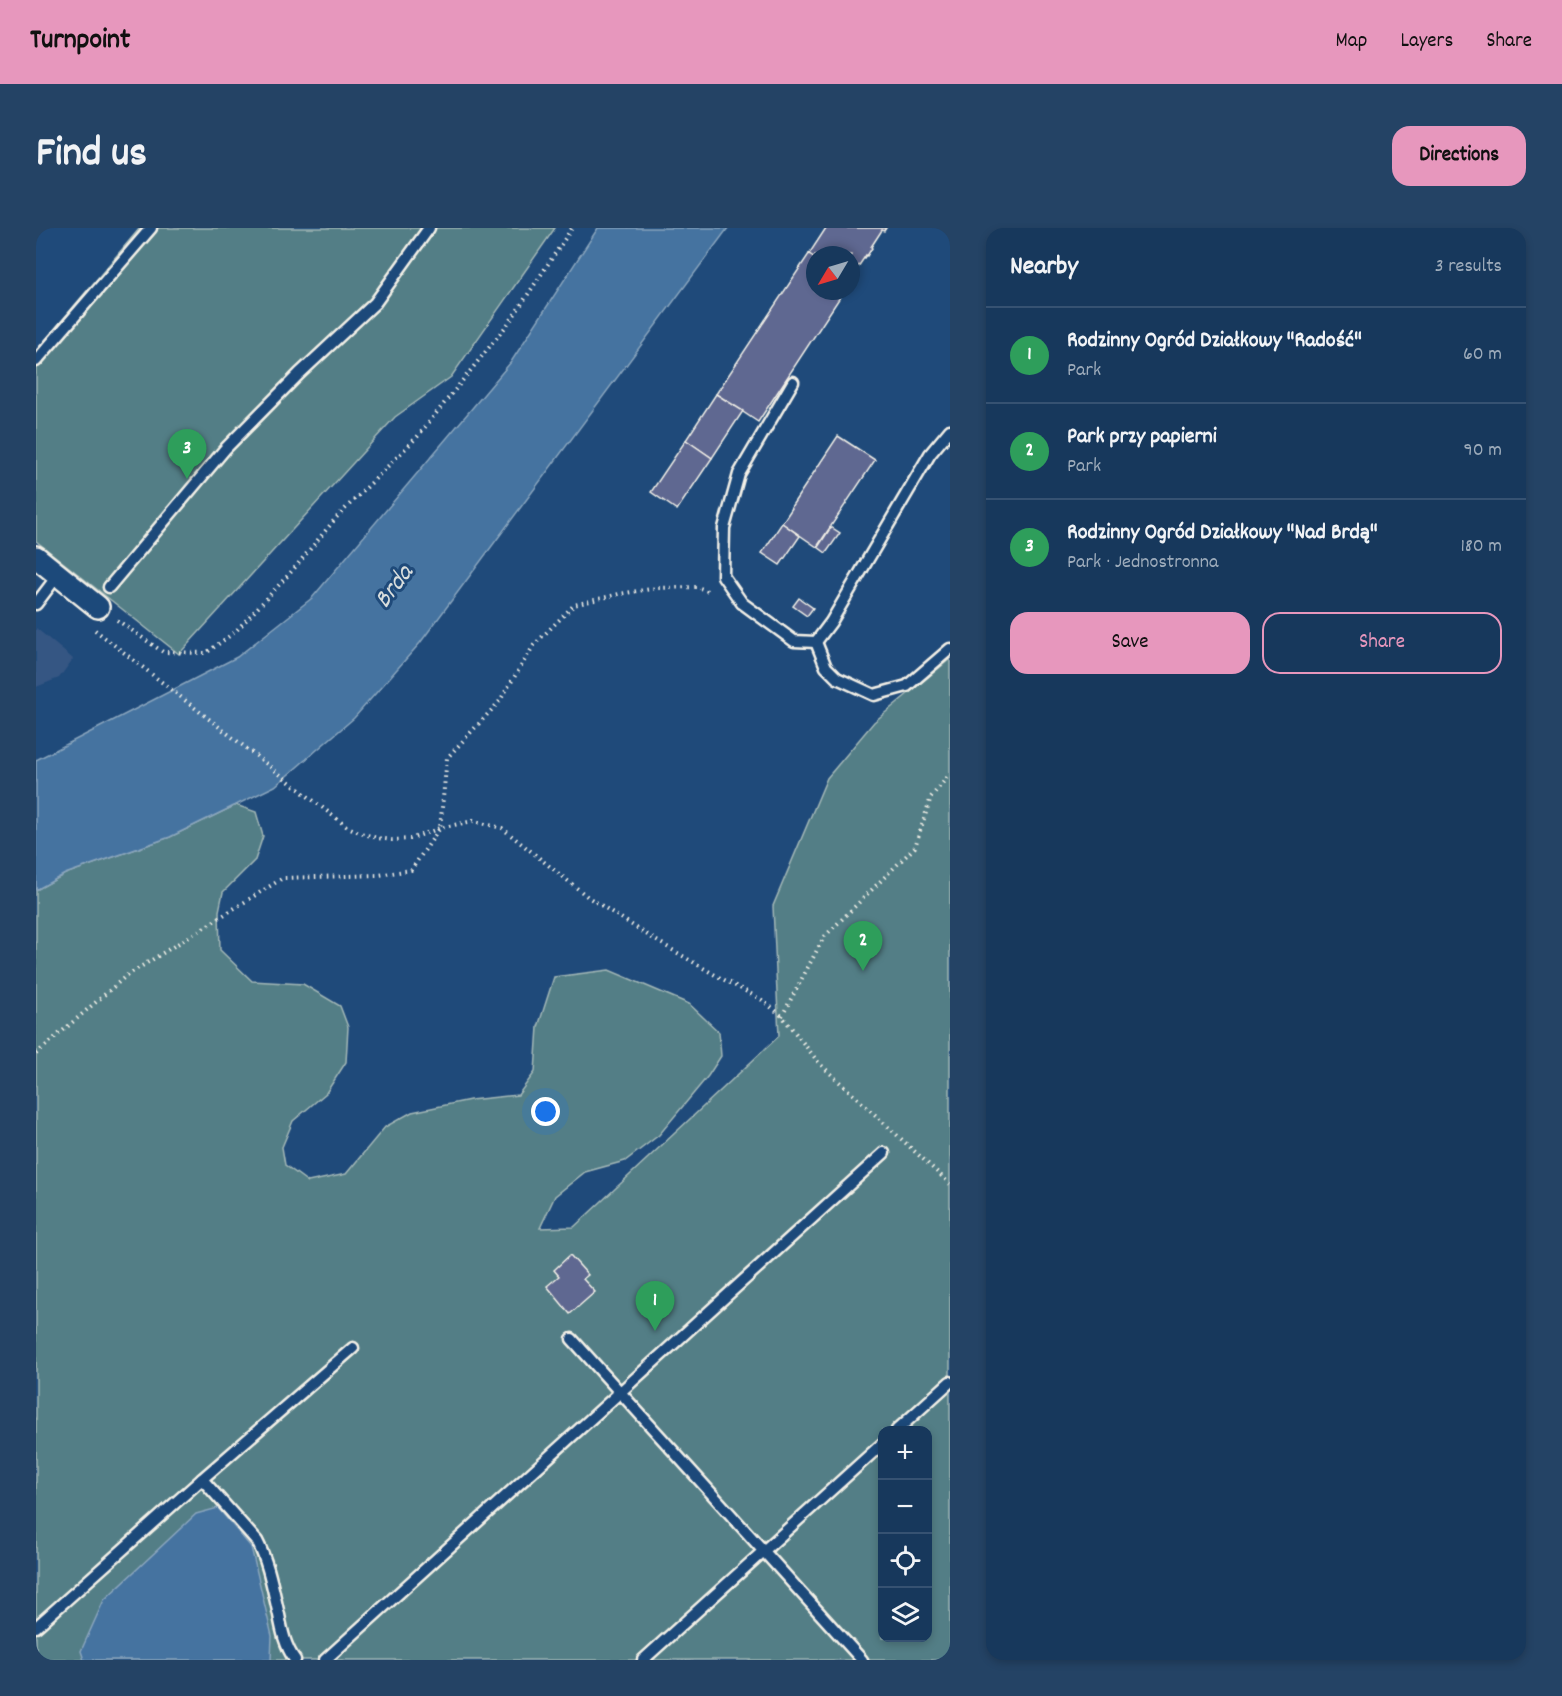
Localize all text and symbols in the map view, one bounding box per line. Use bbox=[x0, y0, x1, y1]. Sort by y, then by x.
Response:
text: Turnpoint bbox=[30, 22, 130, 62]
text: Map bbox=[1336, 27, 1367, 57]
text: Layers bbox=[1400, 27, 1453, 57]
text: Share bbox=[1486, 27, 1532, 57]
text: Find us bbox=[36, 126, 147, 186]
button: Directions bbox=[1392, 126, 1526, 186]
north arrow bbox=[806, 246, 860, 300]
text: Nearby bbox=[1010, 249, 1078, 286]
text: 3 results bbox=[1435, 253, 1502, 281]
text: Rodzinny Ogród Działkowy "Radość" bbox=[1067, 326, 1362, 357]
text: 1 bbox=[1027, 341, 1032, 369]
text: 60 m bbox=[1463, 341, 1502, 369]
text: Park bbox=[1067, 357, 1101, 385]
text: Park przy papierni bbox=[1067, 422, 1217, 453]
pin: 3 bbox=[168, 430, 206, 479]
text: 2 bbox=[1025, 437, 1034, 465]
text: 90 m bbox=[1464, 437, 1502, 465]
text: Park bbox=[1067, 453, 1101, 481]
text: Rodzinny Ogród Działkowy "Nad Brdą" bbox=[1067, 518, 1377, 549]
text: 3 bbox=[1025, 533, 1034, 561]
text: 180 m bbox=[1460, 533, 1502, 561]
text: Park · Jednostronna bbox=[1067, 549, 1218, 577]
water label: Brda bbox=[366, 556, 425, 617]
button: Save bbox=[1010, 612, 1250, 674]
button: Share bbox=[1262, 612, 1502, 674]
pin: 2 bbox=[844, 922, 882, 971]
your location bbox=[531, 1097, 560, 1126]
pin: 1 bbox=[636, 1282, 674, 1331]
map controls bbox=[878, 1426, 932, 1642]
button: + bbox=[878, 1426, 932, 1480]
button: − bbox=[878, 1480, 932, 1534]
button: locate bbox=[878, 1534, 932, 1588]
button: layers bbox=[878, 1588, 932, 1642]

